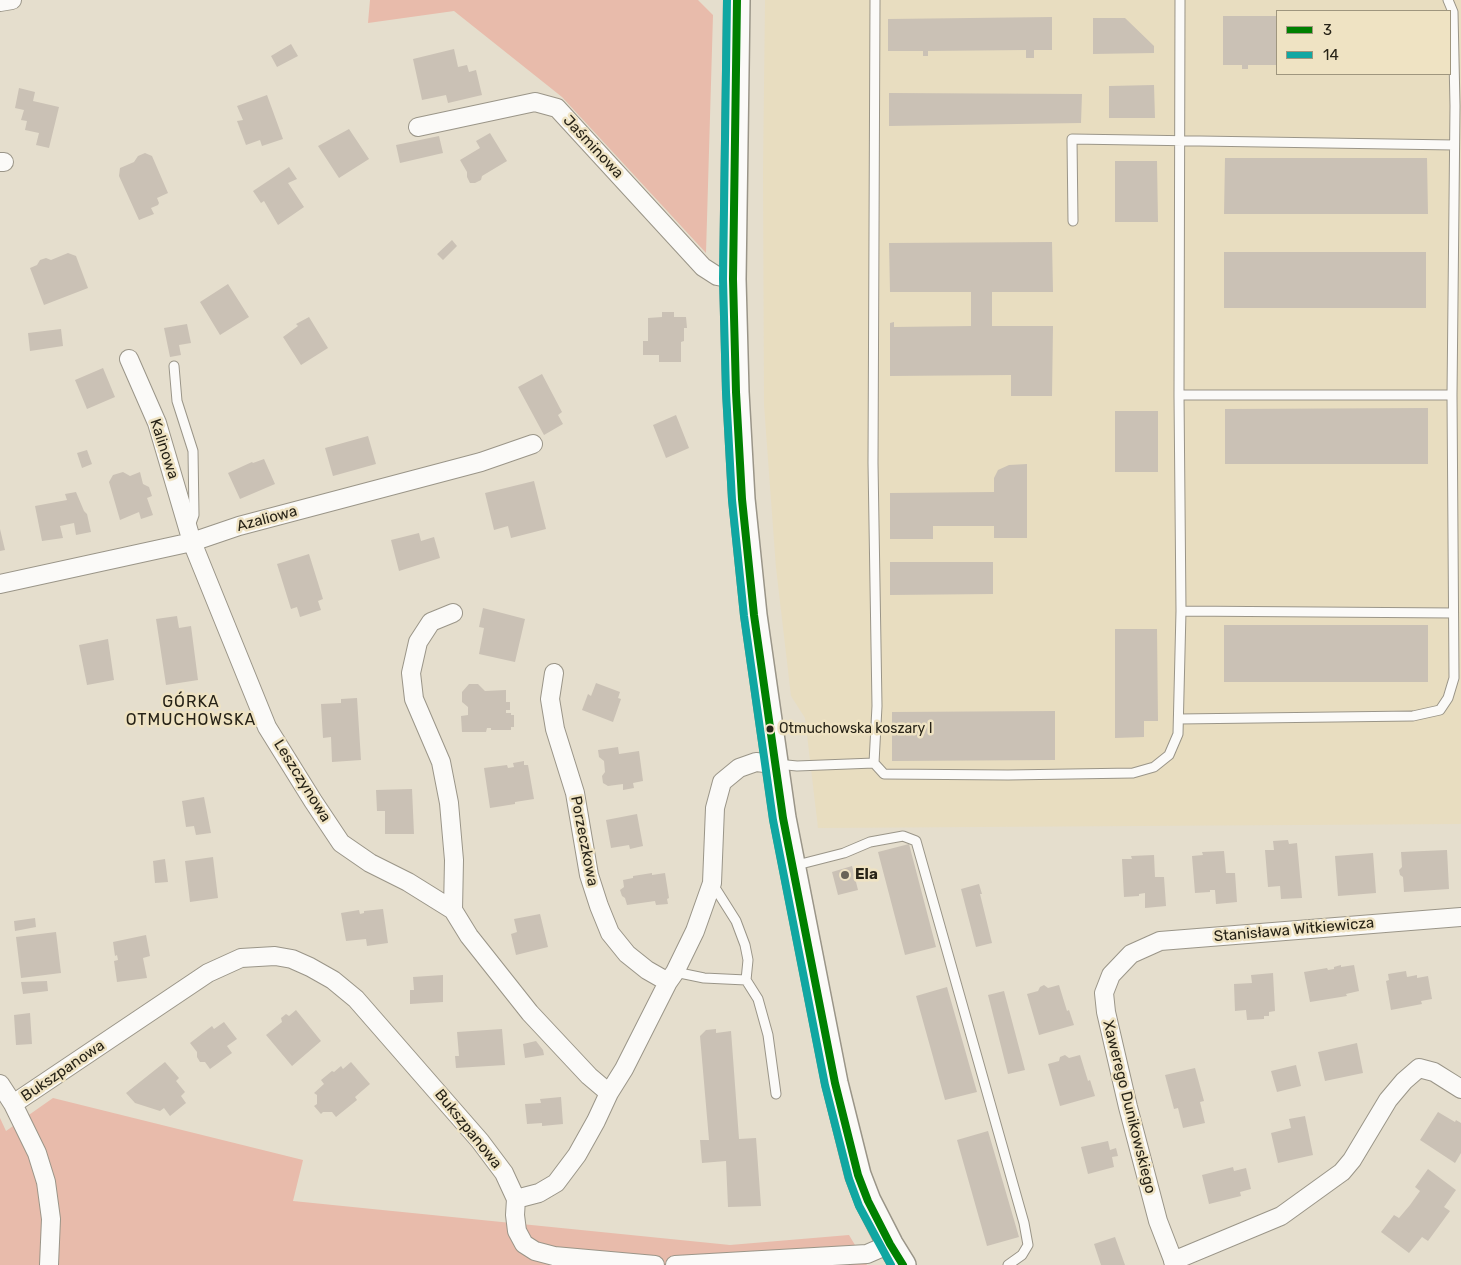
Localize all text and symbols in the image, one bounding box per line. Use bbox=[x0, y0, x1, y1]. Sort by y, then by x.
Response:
legend bbox=[1276, 10, 1451, 75]
text: 3 bbox=[1323, 21, 1332, 39]
text: 14 bbox=[1323, 46, 1339, 64]
street label: Jaśminowa bbox=[559, 112, 627, 182]
street label: Kalinowa bbox=[146, 417, 182, 481]
street label: Azaliowa bbox=[235, 502, 299, 536]
district label: GÓRKA OTMUCHOWSKA bbox=[124, 692, 258, 730]
place label: Otmuchowska koszary I bbox=[779, 721, 933, 737]
marker: Otmuchowska koszary I bbox=[765, 724, 775, 734]
street label: Leszczynowa bbox=[270, 737, 334, 825]
street label: Porzeczkowa bbox=[566, 794, 602, 888]
place label: Ela bbox=[855, 866, 878, 884]
marker: Ela bbox=[839, 869, 851, 881]
street label: Stanisława Witkiewicza bbox=[1213, 914, 1375, 946]
street label: Xawerego Dunikowskiego bbox=[1099, 1019, 1159, 1195]
street label: Bukszpanowa bbox=[18, 1036, 108, 1106]
street label: Bukszpanowa bbox=[431, 1086, 505, 1172]

